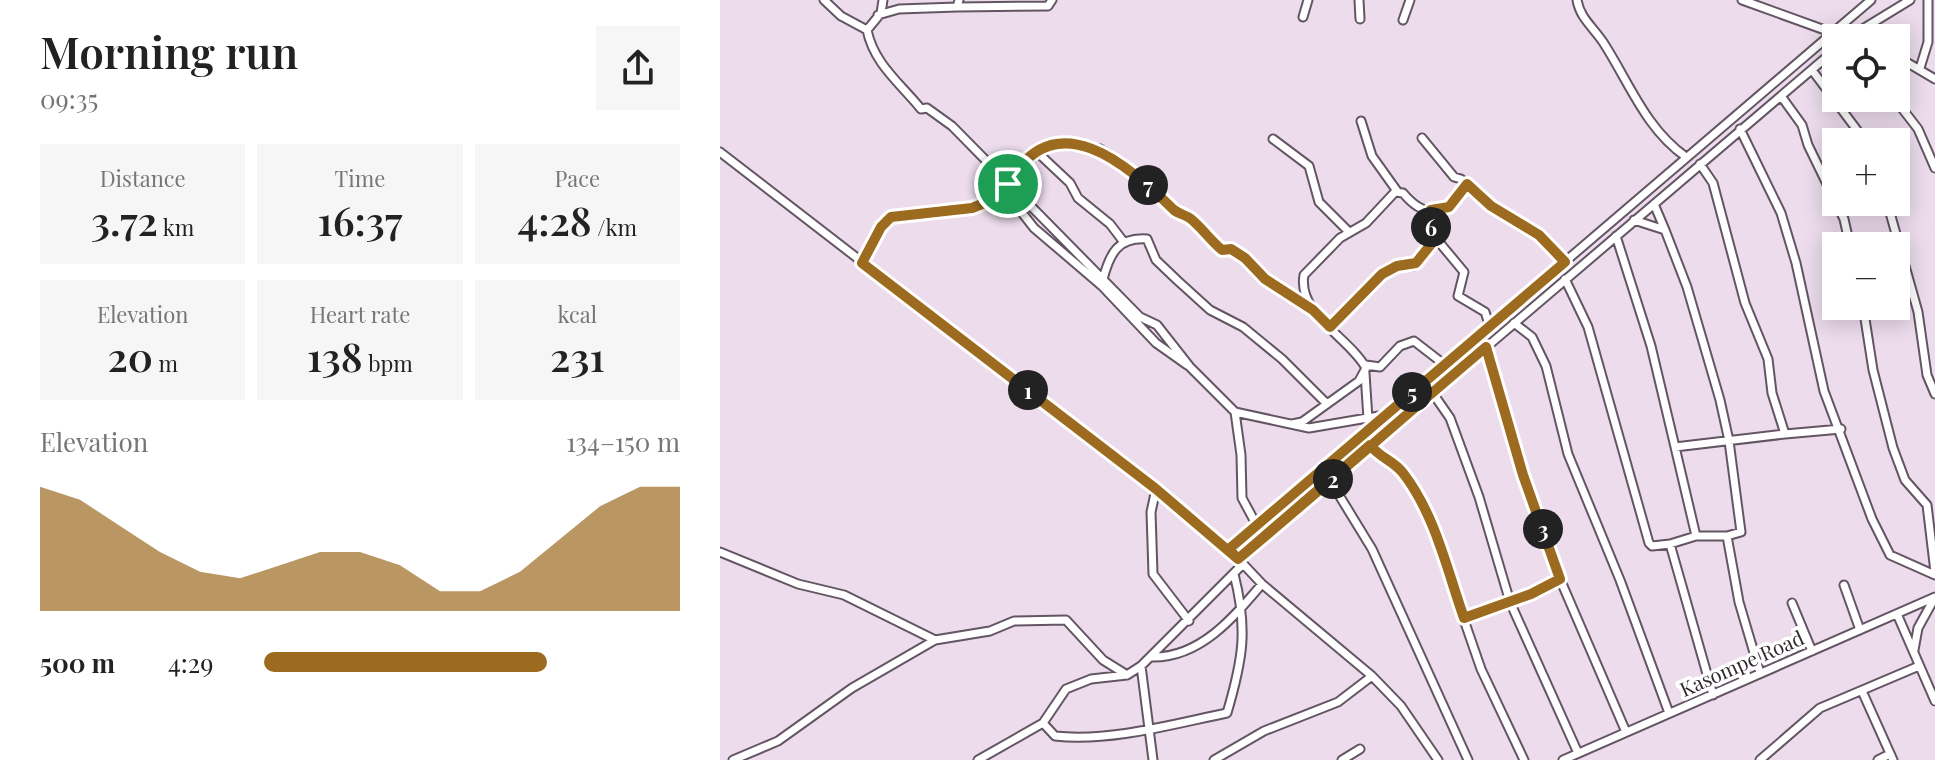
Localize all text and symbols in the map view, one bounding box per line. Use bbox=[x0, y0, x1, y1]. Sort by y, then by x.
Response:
text: Morning run bbox=[40, 21, 298, 80]
map controls bbox=[1822, 24, 1910, 320]
button: locate bbox=[1822, 24, 1910, 112]
button: share bbox=[596, 26, 680, 110]
text: 09:35 bbox=[40, 81, 98, 116]
button: + bbox=[1822, 128, 1910, 216]
pin bbox=[974, 150, 1042, 218]
icon: arrive bbox=[986, 162, 1030, 206]
text: Distance bbox=[100, 163, 186, 193]
text: Time bbox=[335, 163, 385, 193]
text: Pace bbox=[555, 163, 600, 193]
pin: 7 bbox=[1128, 165, 1168, 205]
text: 7 bbox=[1143, 170, 1153, 200]
text: 3.72 bbox=[91, 193, 158, 246]
text: 16:37 bbox=[318, 193, 402, 246]
text: 4:28 bbox=[518, 193, 592, 246]
pin: 6 bbox=[1411, 207, 1451, 247]
text: km bbox=[158, 212, 194, 242]
text: /km bbox=[592, 212, 637, 242]
text: 6 bbox=[1425, 212, 1437, 242]
button: − bbox=[1822, 232, 1910, 320]
text: Elevation bbox=[97, 299, 188, 329]
text: Heart rate bbox=[310, 299, 410, 329]
text: kcal bbox=[558, 299, 597, 329]
text: 20 bbox=[107, 329, 153, 382]
text: 138 bbox=[307, 329, 363, 382]
text: 231 bbox=[550, 329, 605, 382]
text: m bbox=[153, 348, 178, 378]
text: bpm bbox=[363, 348, 413, 378]
pin: 1 bbox=[1008, 370, 1048, 410]
pin: 5 bbox=[1392, 372, 1432, 412]
text: 1 bbox=[1024, 375, 1032, 405]
text: 5 bbox=[1407, 377, 1417, 407]
text: Elevation bbox=[40, 424, 148, 459]
text: 134–150 m bbox=[566, 424, 680, 459]
pin: 2 bbox=[1313, 459, 1353, 499]
text: 2 bbox=[1327, 464, 1339, 494]
pin: 3 bbox=[1523, 509, 1563, 549]
text: 3 bbox=[1538, 514, 1548, 544]
street label: Kasompe Road bbox=[1675, 623, 1808, 702]
text: 500 m bbox=[40, 645, 115, 680]
text: 4:29 bbox=[168, 645, 213, 680]

